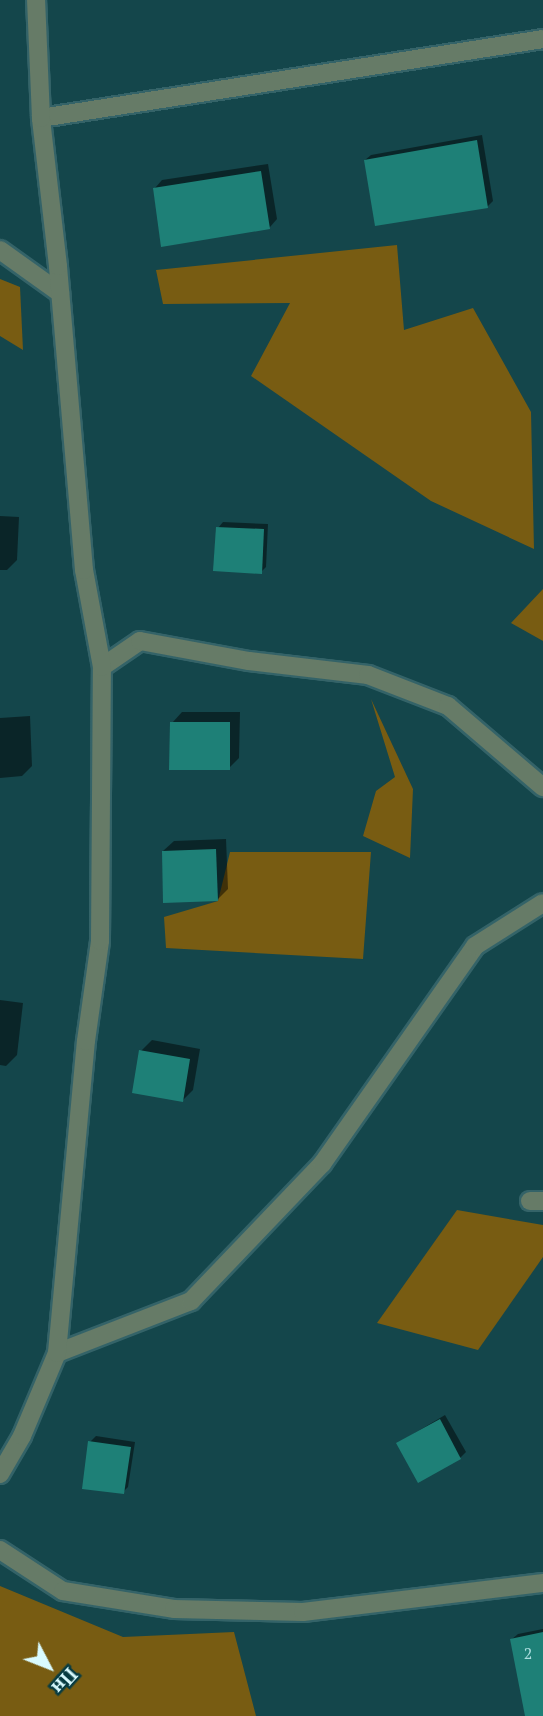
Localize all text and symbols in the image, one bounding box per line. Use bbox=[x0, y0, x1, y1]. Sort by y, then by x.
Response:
north arrow bbox=[14, 1632, 84, 1702]
house number: 2 bbox=[524, 1643, 532, 1663]
text: Пн bbox=[47, 1663, 83, 1700]

